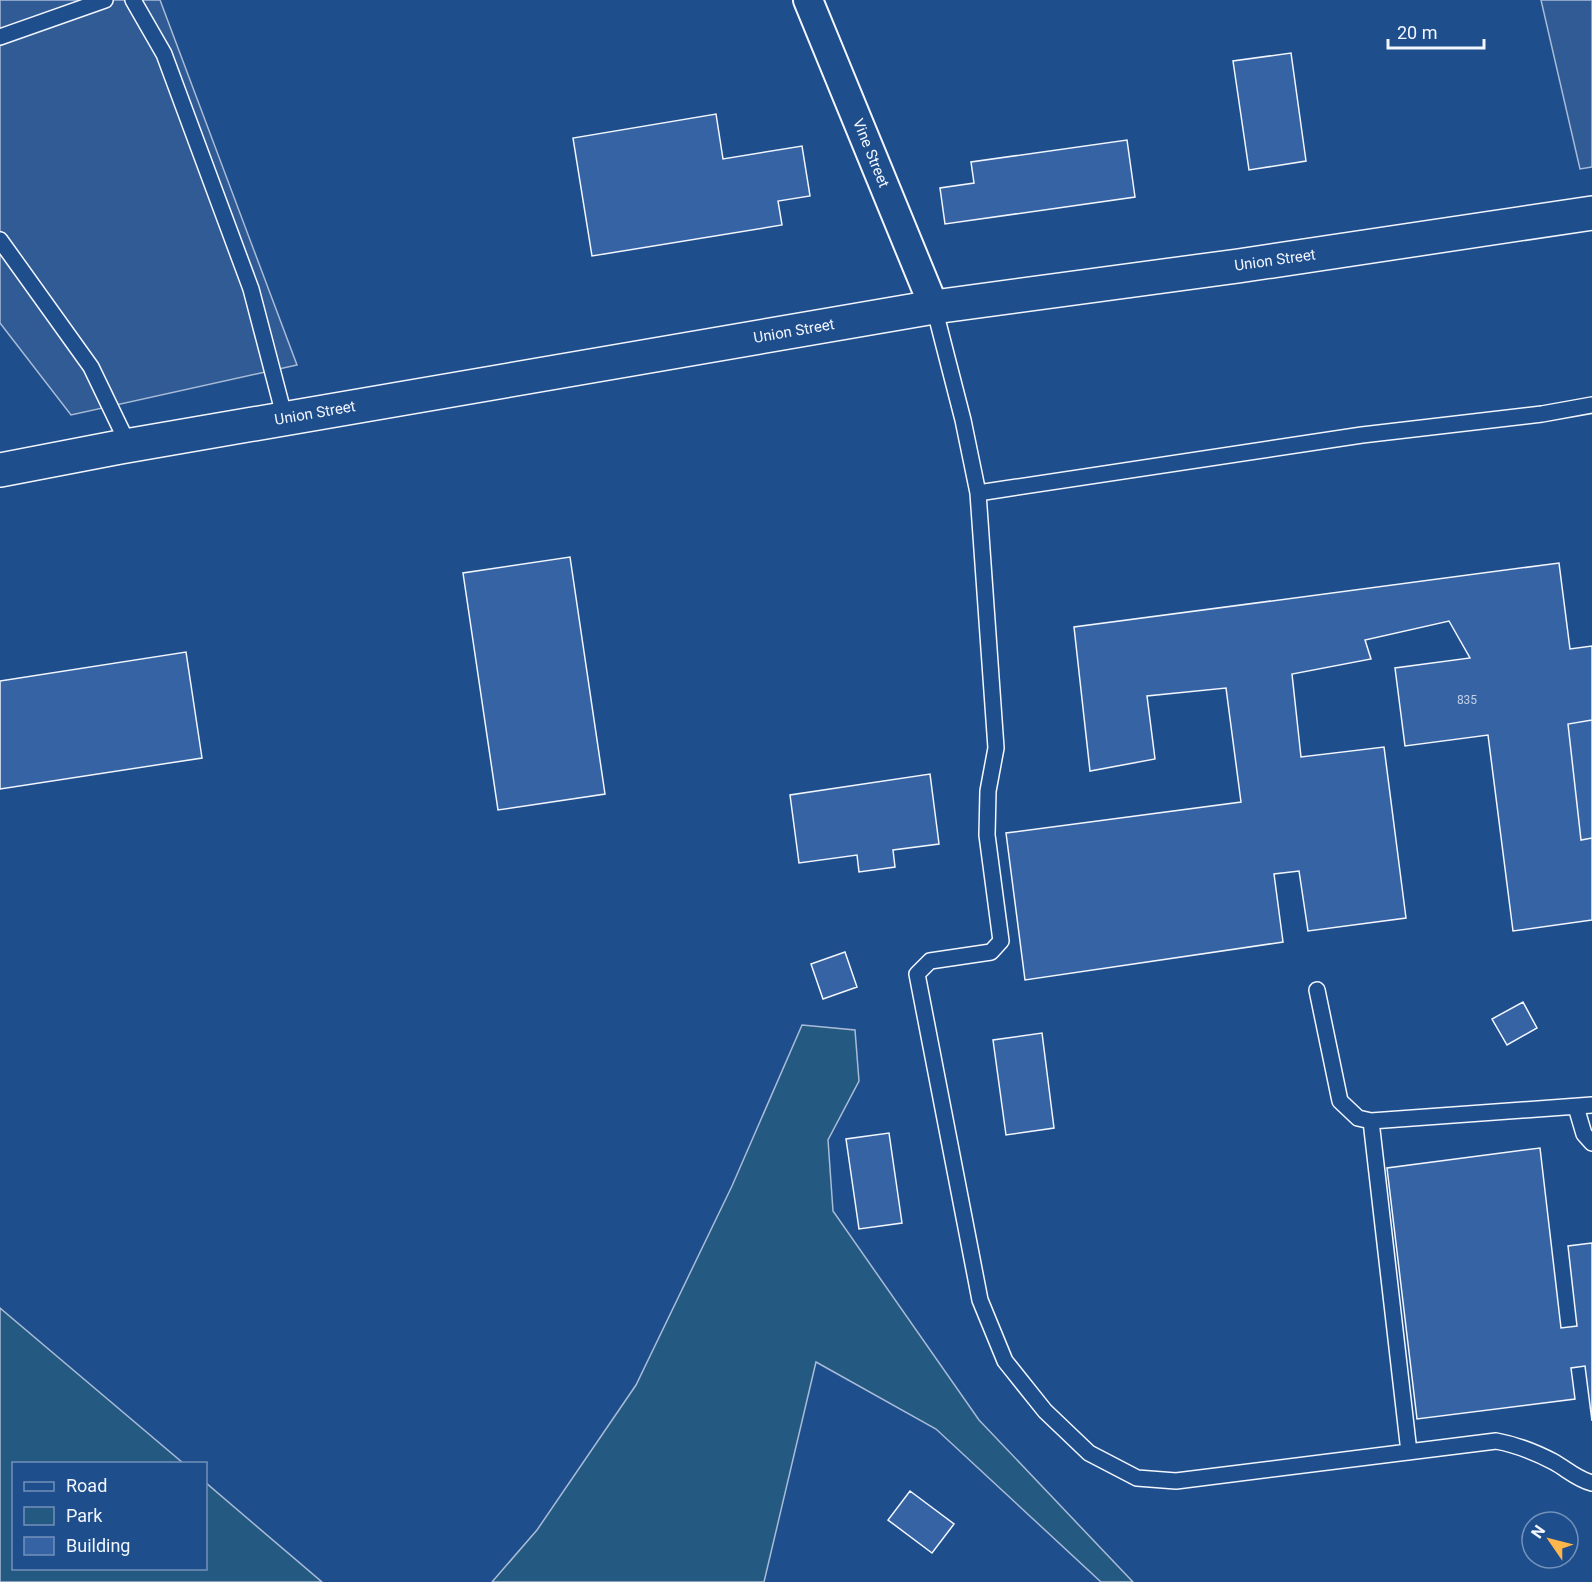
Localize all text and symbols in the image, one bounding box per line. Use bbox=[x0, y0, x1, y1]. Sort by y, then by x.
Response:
scale bar bbox=[1388, 12, 1484, 50]
text: 20 m bbox=[1397, 22, 1437, 43]
street label: Vine Street bbox=[849, 116, 893, 190]
street label: Union Street bbox=[1233, 245, 1317, 275]
street label: Union Street bbox=[752, 315, 836, 347]
street label: Union Street bbox=[273, 397, 357, 429]
house number: 835 bbox=[1457, 693, 1477, 707]
legend bbox=[12, 1462, 207, 1570]
text: Road bbox=[66, 1475, 107, 1496]
text: Park bbox=[66, 1505, 103, 1526]
north arrow bbox=[1520, 1510, 1580, 1570]
text: N bbox=[1527, 1522, 1549, 1542]
text: Building bbox=[66, 1535, 130, 1556]

